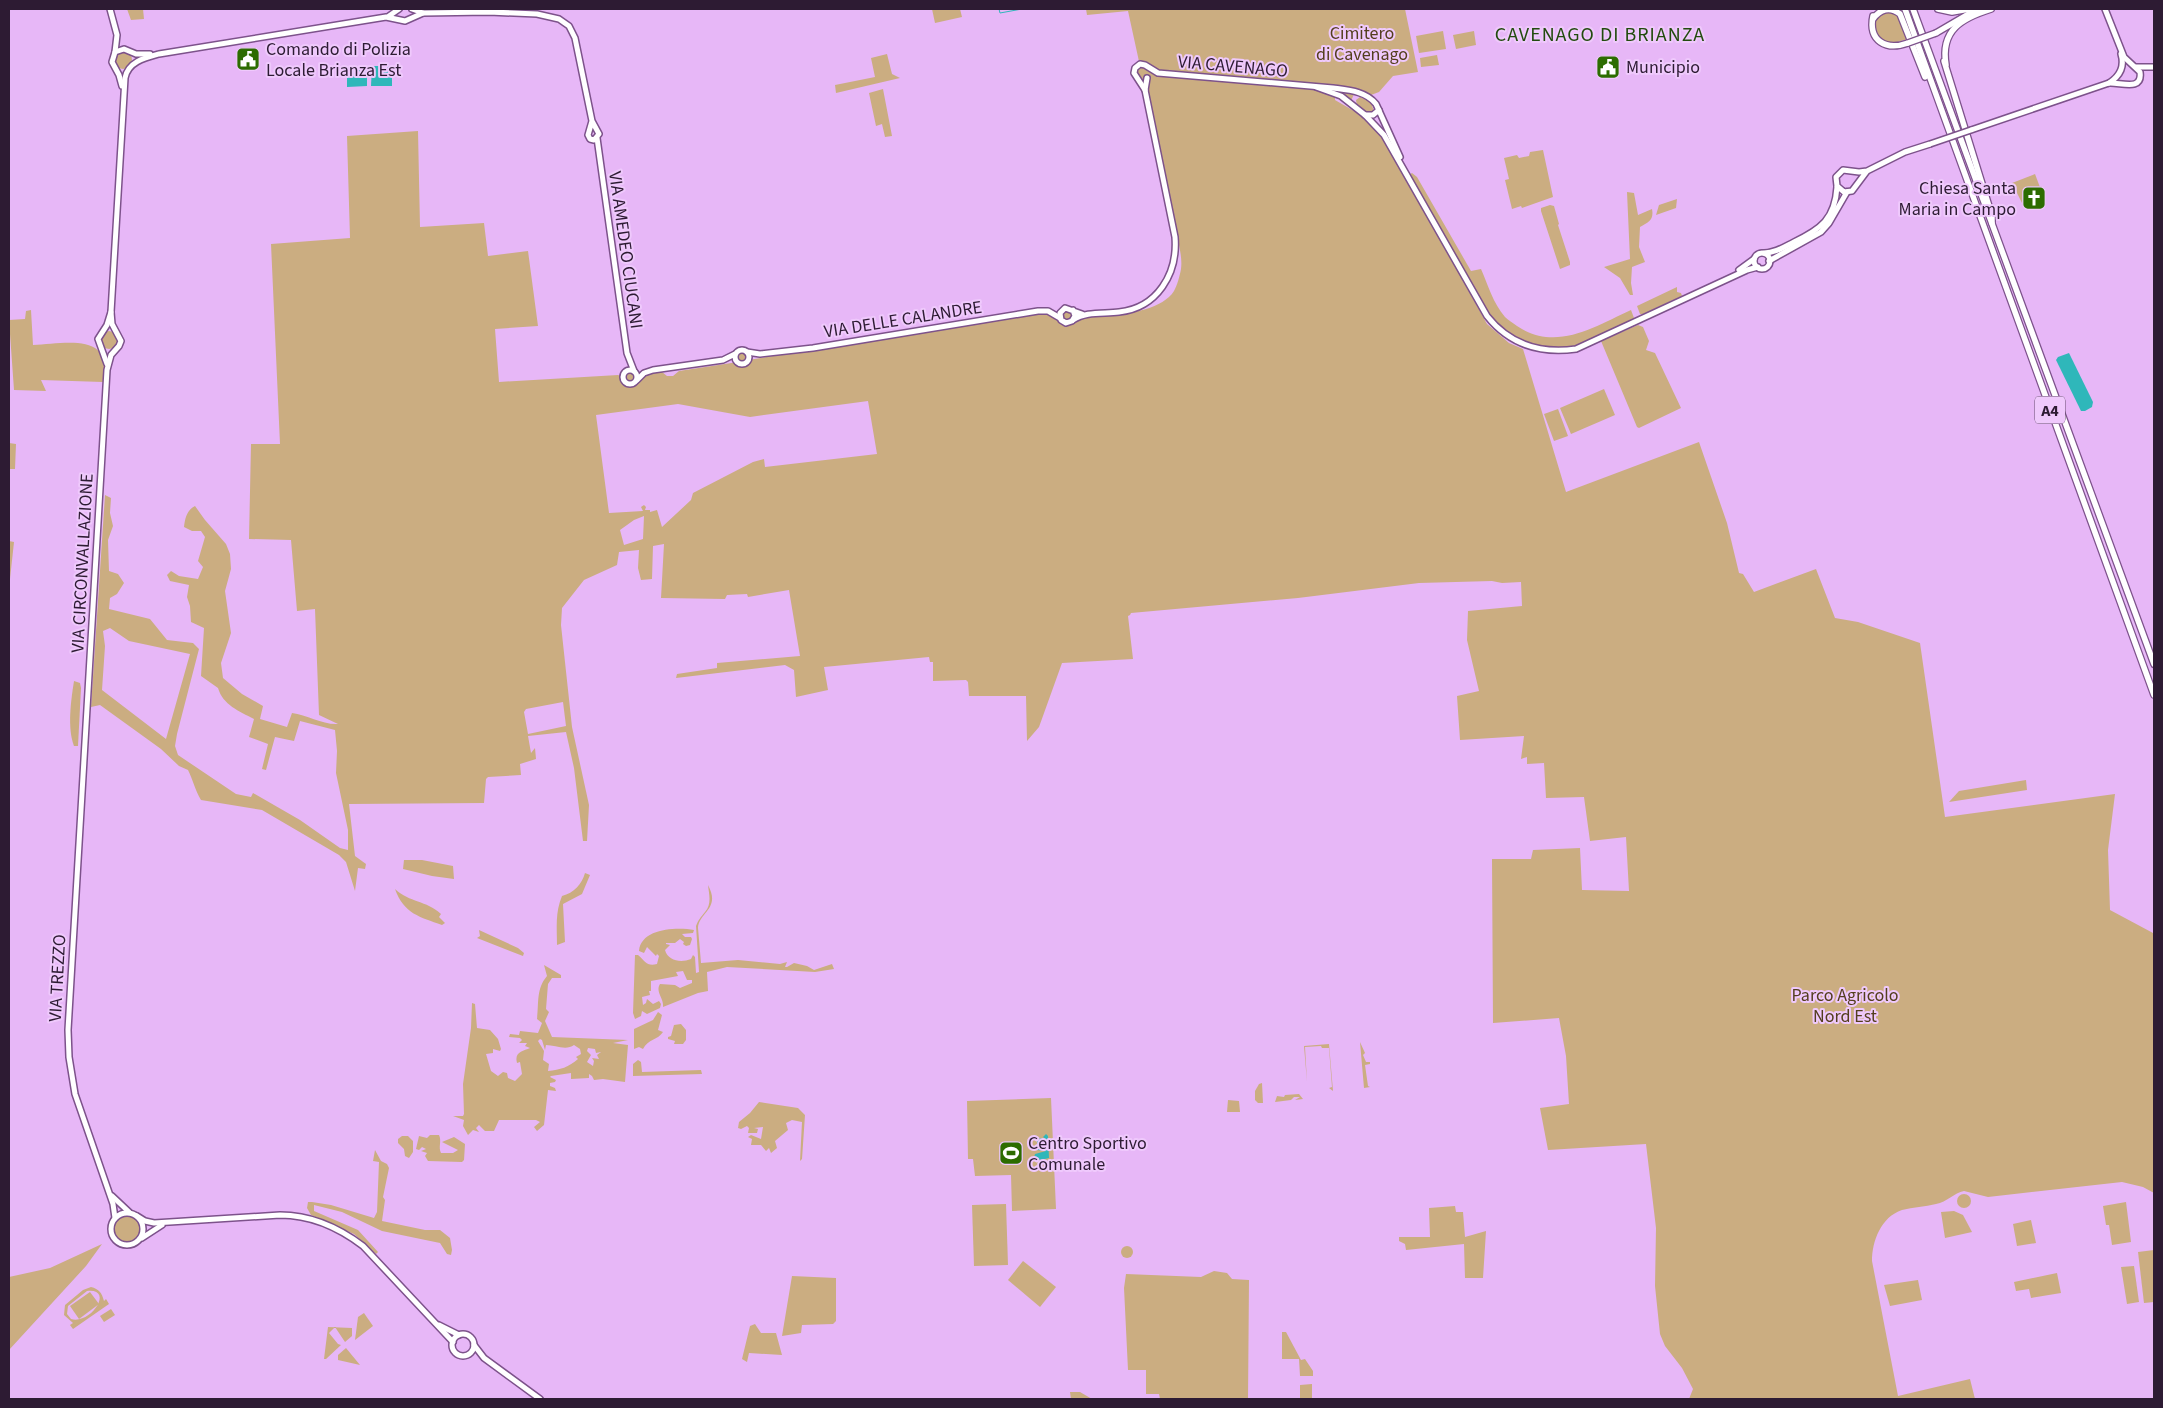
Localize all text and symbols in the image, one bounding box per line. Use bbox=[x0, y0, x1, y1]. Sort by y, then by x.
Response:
park label: Cimitero di Cavenago bbox=[1316, 21, 1408, 67]
district label: CAVENAGO DI BRIANZA bbox=[1495, 21, 1705, 49]
place label: Comando di Polizia Locale Brianza Est bbox=[266, 37, 411, 83]
public building icon: Comando di Polizia Locale Brianza Est bbox=[235, 46, 261, 72]
street label: VIA CAVENAGO bbox=[1177, 49, 1289, 84]
public building icon: Municipio bbox=[1595, 54, 1621, 80]
place label: Municipio bbox=[1626, 55, 1700, 80]
street label: VIA AMEDEO CIUCANI bbox=[602, 170, 649, 330]
place label: Chiesa Santa Maria in Campo bbox=[1899, 176, 2016, 222]
church icon: Chiesa Santa Maria in Campo bbox=[2021, 185, 2047, 211]
street label: VIA DELLE CALANDRE bbox=[822, 295, 984, 344]
road number: A4 bbox=[2035, 396, 2065, 424]
street label: VIA CIRCONVALLAZIONE bbox=[65, 473, 100, 653]
street label: VIA TREZZO bbox=[43, 934, 72, 1022]
park label: Parco Agricolo Nord Est bbox=[1791, 983, 1899, 1029]
place label: Centro Sportivo Comunale bbox=[1028, 1131, 1147, 1177]
sports icon: Centro Sportivo Comunale bbox=[998, 1140, 1024, 1166]

